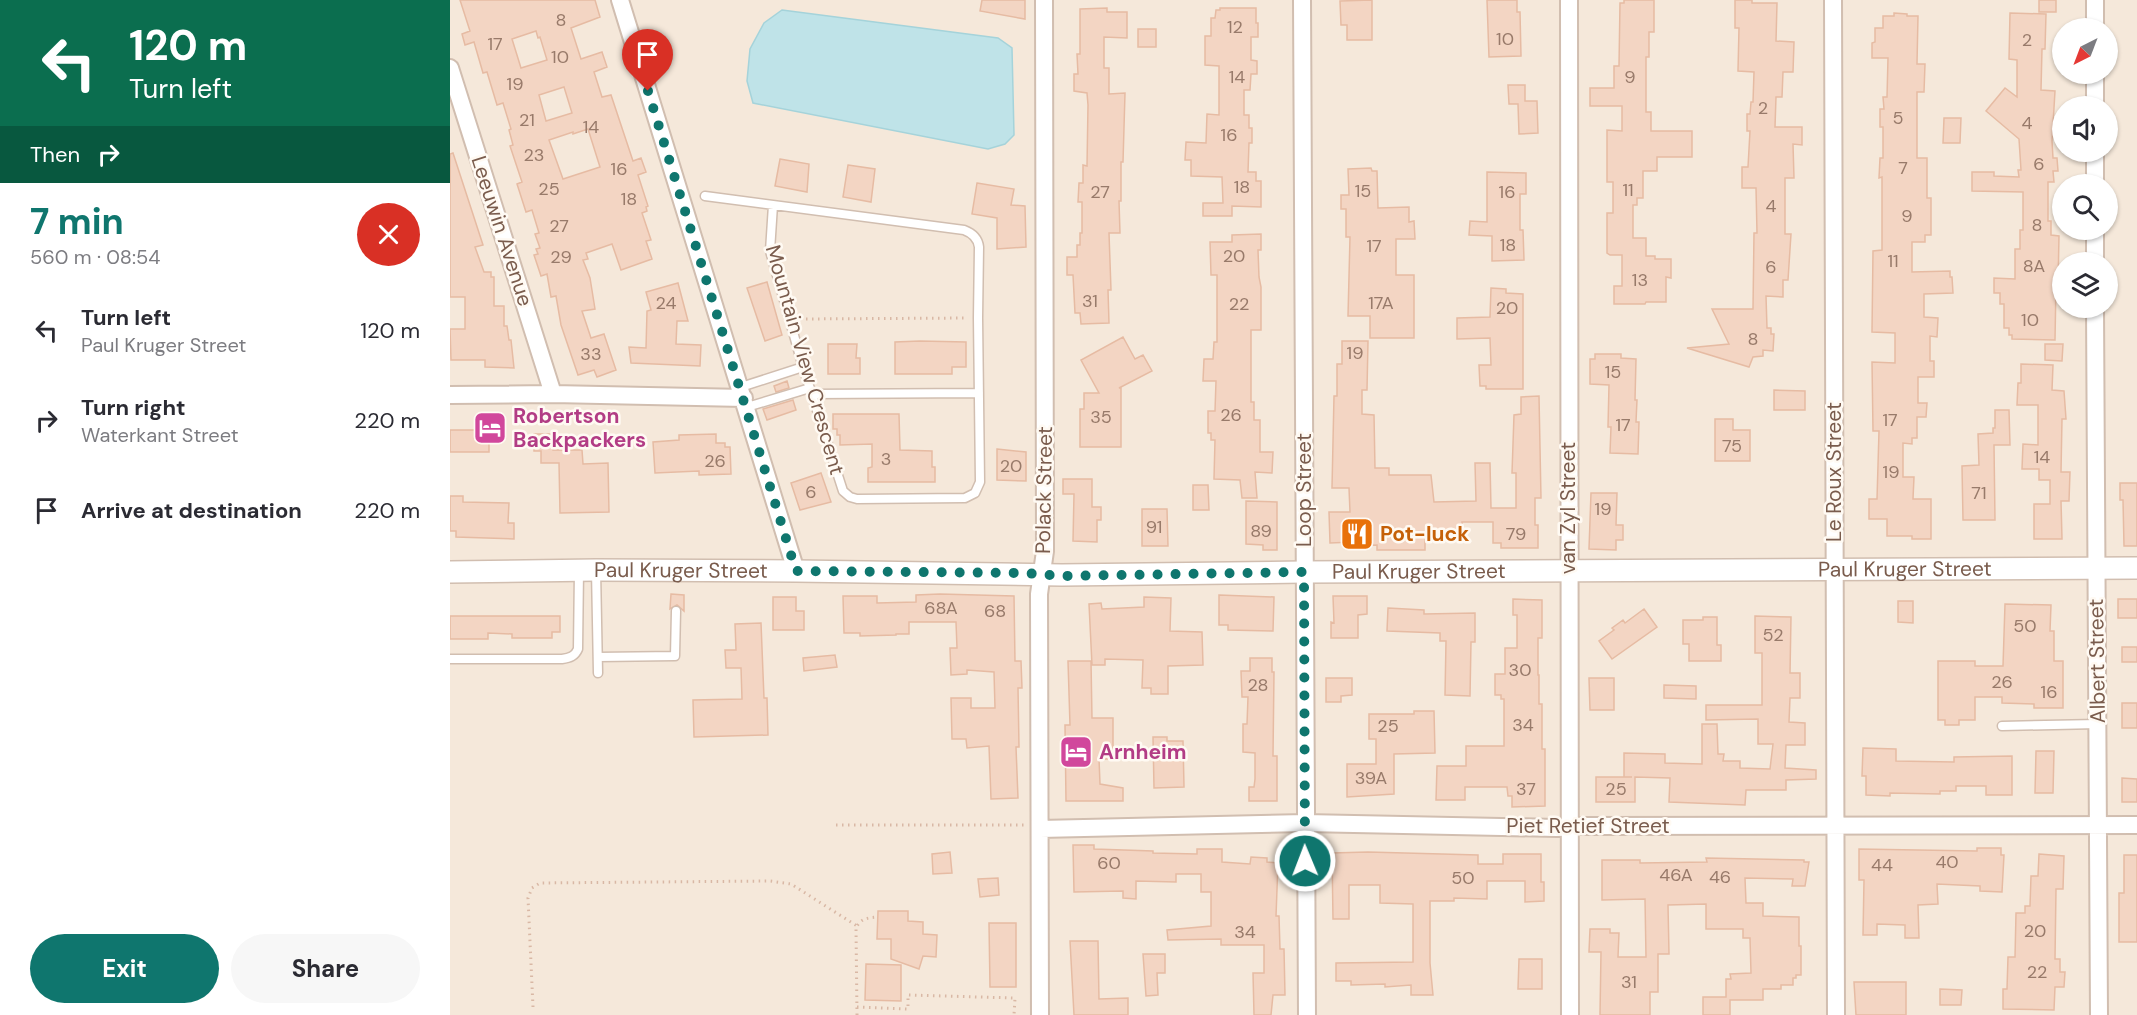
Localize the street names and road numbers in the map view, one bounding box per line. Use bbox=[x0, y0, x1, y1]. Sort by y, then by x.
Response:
street label: Leeuwin Avenue bbox=[464, 152, 540, 310]
street label: Mountain View Crescent bbox=[759, 242, 851, 478]
street label: Le Roux Street bbox=[1820, 402, 1848, 542]
street label: Polack Street bbox=[1029, 426, 1059, 554]
street label: Loop Street bbox=[1290, 433, 1318, 547]
street label: van Zyl Street bbox=[1554, 442, 1582, 574]
street label: Paul Kruger Street bbox=[1818, 555, 1992, 584]
street label: Paul Kruger Street bbox=[594, 556, 768, 585]
street label: Paul Kruger Street bbox=[1332, 557, 1506, 586]
street label: Albert Street bbox=[2082, 598, 2112, 724]
street label: Piet Retief Street bbox=[1506, 812, 1670, 840]

